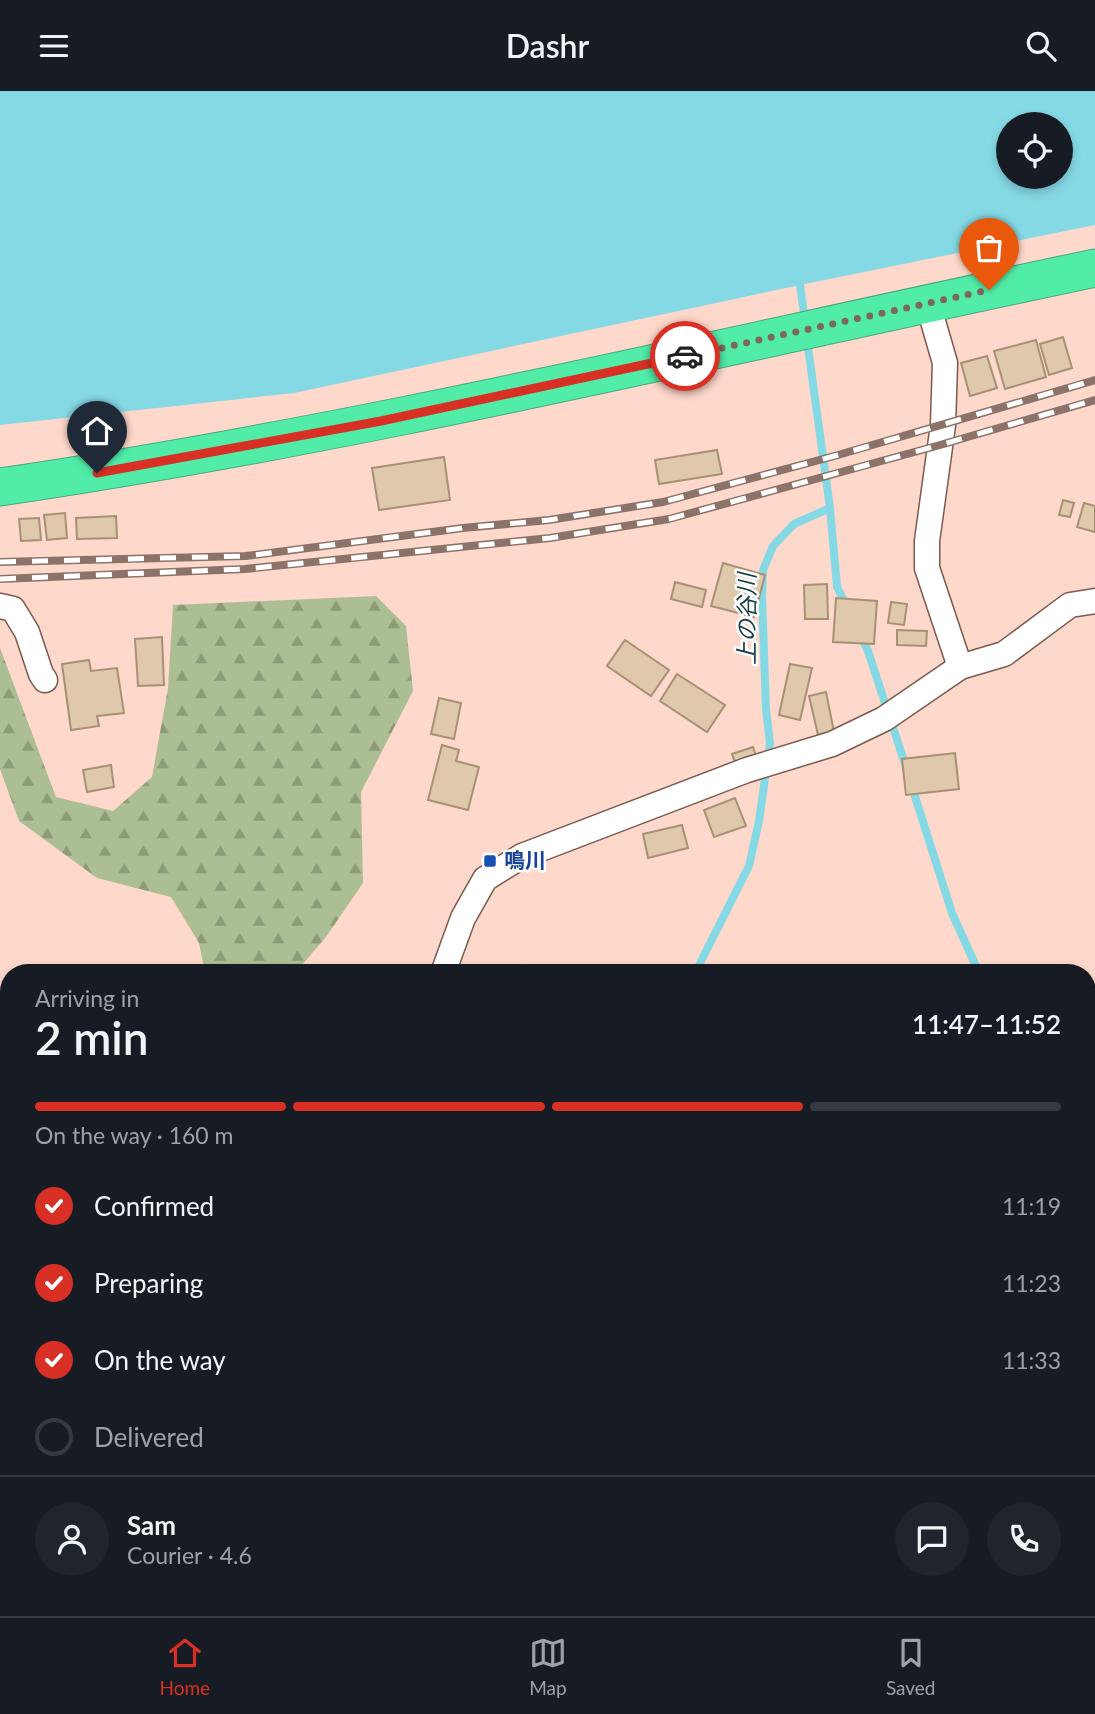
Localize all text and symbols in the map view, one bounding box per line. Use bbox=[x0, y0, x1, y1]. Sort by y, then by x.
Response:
text: Dashr bbox=[506, 26, 589, 65]
icon: menu bbox=[35, 27, 73, 65]
icon: search bbox=[1022, 27, 1060, 65]
map controls bbox=[996, 112, 1073, 189]
button: locate bbox=[996, 112, 1073, 189]
pin bbox=[959, 218, 1019, 290]
icon: bag bbox=[970, 229, 1008, 267]
courier bbox=[650, 321, 720, 391]
icon: car bbox=[666, 337, 704, 375]
pin bbox=[67, 401, 127, 473]
icon: home bbox=[78, 412, 116, 450]
water label: 上の谷川 bbox=[732, 570, 760, 665]
place label: 鳴川 bbox=[504, 847, 546, 872]
marker: 鳴川 bbox=[482, 853, 498, 869]
text: Arriving in bbox=[35, 984, 139, 1012]
text: 11:47–11:52 bbox=[912, 1008, 1061, 1040]
text: 2 min bbox=[35, 1010, 149, 1065]
text: On the way · 160 m bbox=[35, 1121, 234, 1149]
icon: check bbox=[35, 1187, 73, 1225]
text: Confirmed bbox=[94, 1190, 214, 1222]
text: 11:19 bbox=[1002, 1192, 1061, 1220]
icon: check bbox=[35, 1264, 73, 1302]
text: Preparing bbox=[94, 1267, 203, 1299]
text: 11:23 bbox=[1002, 1269, 1061, 1297]
icon: check bbox=[35, 1341, 73, 1379]
text: On the way bbox=[94, 1344, 226, 1376]
text: 11:33 bbox=[1002, 1346, 1061, 1374]
text: Delivered bbox=[94, 1421, 204, 1453]
button: person bbox=[35, 1502, 109, 1576]
button: chat bbox=[895, 1502, 969, 1576]
button: phone bbox=[987, 1502, 1061, 1576]
text: Sam bbox=[127, 1509, 176, 1541]
text: Courier · 4.6 bbox=[127, 1541, 252, 1569]
tab: Home bbox=[159, 1634, 210, 1699]
tab: Map bbox=[529, 1634, 567, 1699]
tab: Saved bbox=[886, 1634, 936, 1699]

